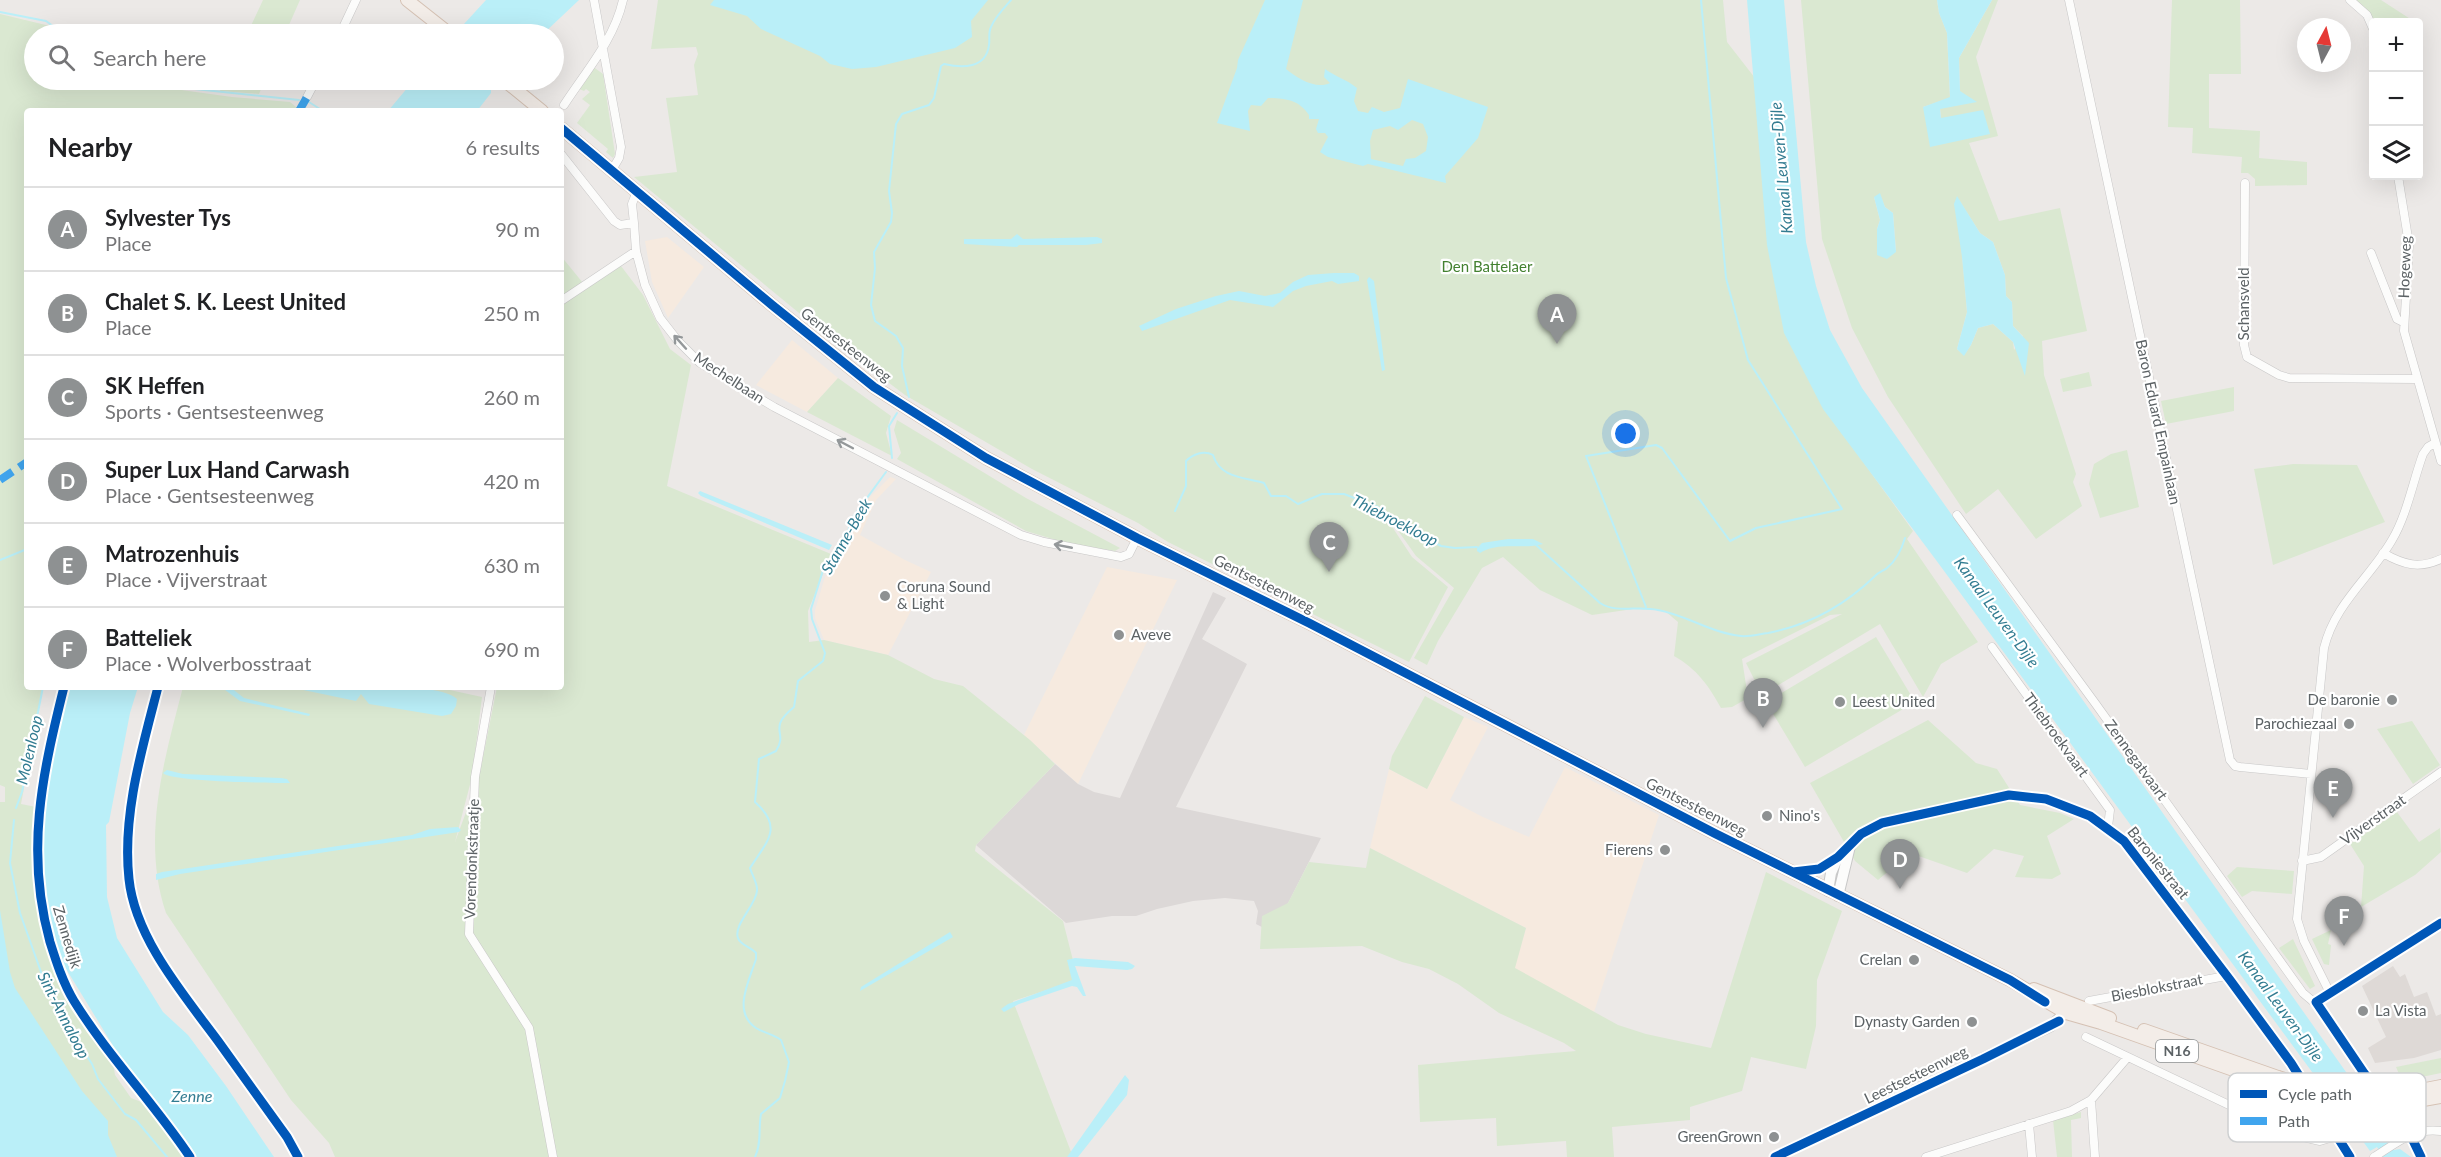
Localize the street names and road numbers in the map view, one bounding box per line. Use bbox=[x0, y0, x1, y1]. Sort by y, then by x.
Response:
street label: Hogeweg bbox=[2394, 235, 2414, 299]
street label: Schansveld bbox=[2234, 267, 2252, 341]
street label: Gentsesteenweg bbox=[798, 303, 896, 385]
street label: Baron Eduard Empainlaan bbox=[2133, 338, 2185, 506]
street label: Mechelbaan bbox=[691, 348, 768, 407]
street label: Gentsesteenweg bbox=[1211, 550, 1318, 616]
street label: Thiebroekvaart bbox=[2020, 689, 2094, 780]
street label: Zennegatvaart bbox=[2102, 716, 2172, 804]
street label: Gentsesteenweg bbox=[1643, 773, 1750, 839]
street label: Vijverstraat bbox=[2336, 790, 2409, 848]
street label: Vorendonkstraatje bbox=[460, 798, 482, 920]
street label: Baroniestraat bbox=[2124, 823, 2194, 903]
street label: Zennedijk bbox=[50, 903, 86, 971]
street label: Biesblokstraat bbox=[2109, 969, 2205, 1005]
road number: N16 bbox=[2156, 1040, 2198, 1062]
street label: Leestsesteenweg bbox=[1861, 1041, 1970, 1107]

